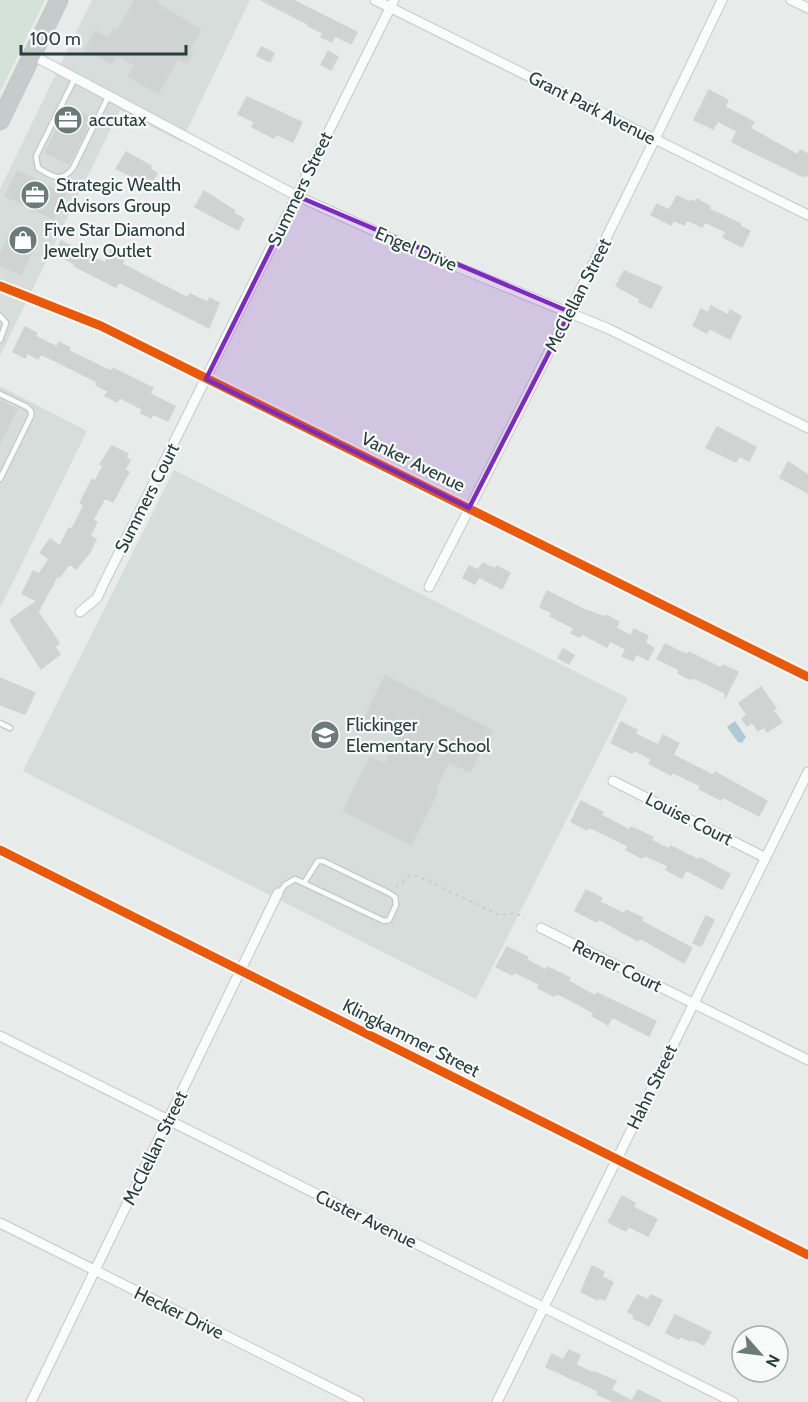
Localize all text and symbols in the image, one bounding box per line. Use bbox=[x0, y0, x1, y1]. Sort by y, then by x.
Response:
scale bar bbox=[21, 18, 186, 56]
text: 100 m bbox=[30, 28, 81, 50]
street label: Grant Park Avenue bbox=[525, 66, 659, 150]
office icon: accutax bbox=[52, 104, 84, 136]
place label: accutax bbox=[89, 109, 147, 131]
street label: Summers Street bbox=[263, 128, 337, 250]
place label: Strategic Wealth Advisors Group bbox=[56, 174, 181, 217]
office icon: Strategic Wealth Advisors Group bbox=[19, 179, 51, 211]
place label: Five Star Diamond Jewelry Outlet bbox=[43, 219, 185, 262]
street label: Engel Drive bbox=[372, 222, 460, 276]
shop icon: Five Star Diamond Jewelry Outlet bbox=[7, 224, 39, 256]
street label: McClellan Street bbox=[540, 235, 616, 355]
street label: Vanker Avenue bbox=[358, 427, 468, 497]
street label: Summers Court bbox=[110, 440, 184, 556]
place label: Flickinger Elementary School bbox=[346, 714, 491, 757]
school or university icon: Flickinger Elementary School bbox=[309, 719, 341, 751]
street label: Louise Court bbox=[642, 788, 736, 850]
street label: Remer Court bbox=[569, 935, 665, 997]
street label: Klingkammer Street bbox=[339, 994, 483, 1082]
street label: Hahn Street bbox=[622, 1041, 682, 1133]
street label: McClellan Street bbox=[118, 1087, 192, 1209]
street label: Custer Avenue bbox=[312, 1185, 420, 1253]
street label: Hecker Drive bbox=[131, 1282, 227, 1344]
north arrow bbox=[730, 1324, 790, 1384]
text: N bbox=[762, 1351, 784, 1370]

